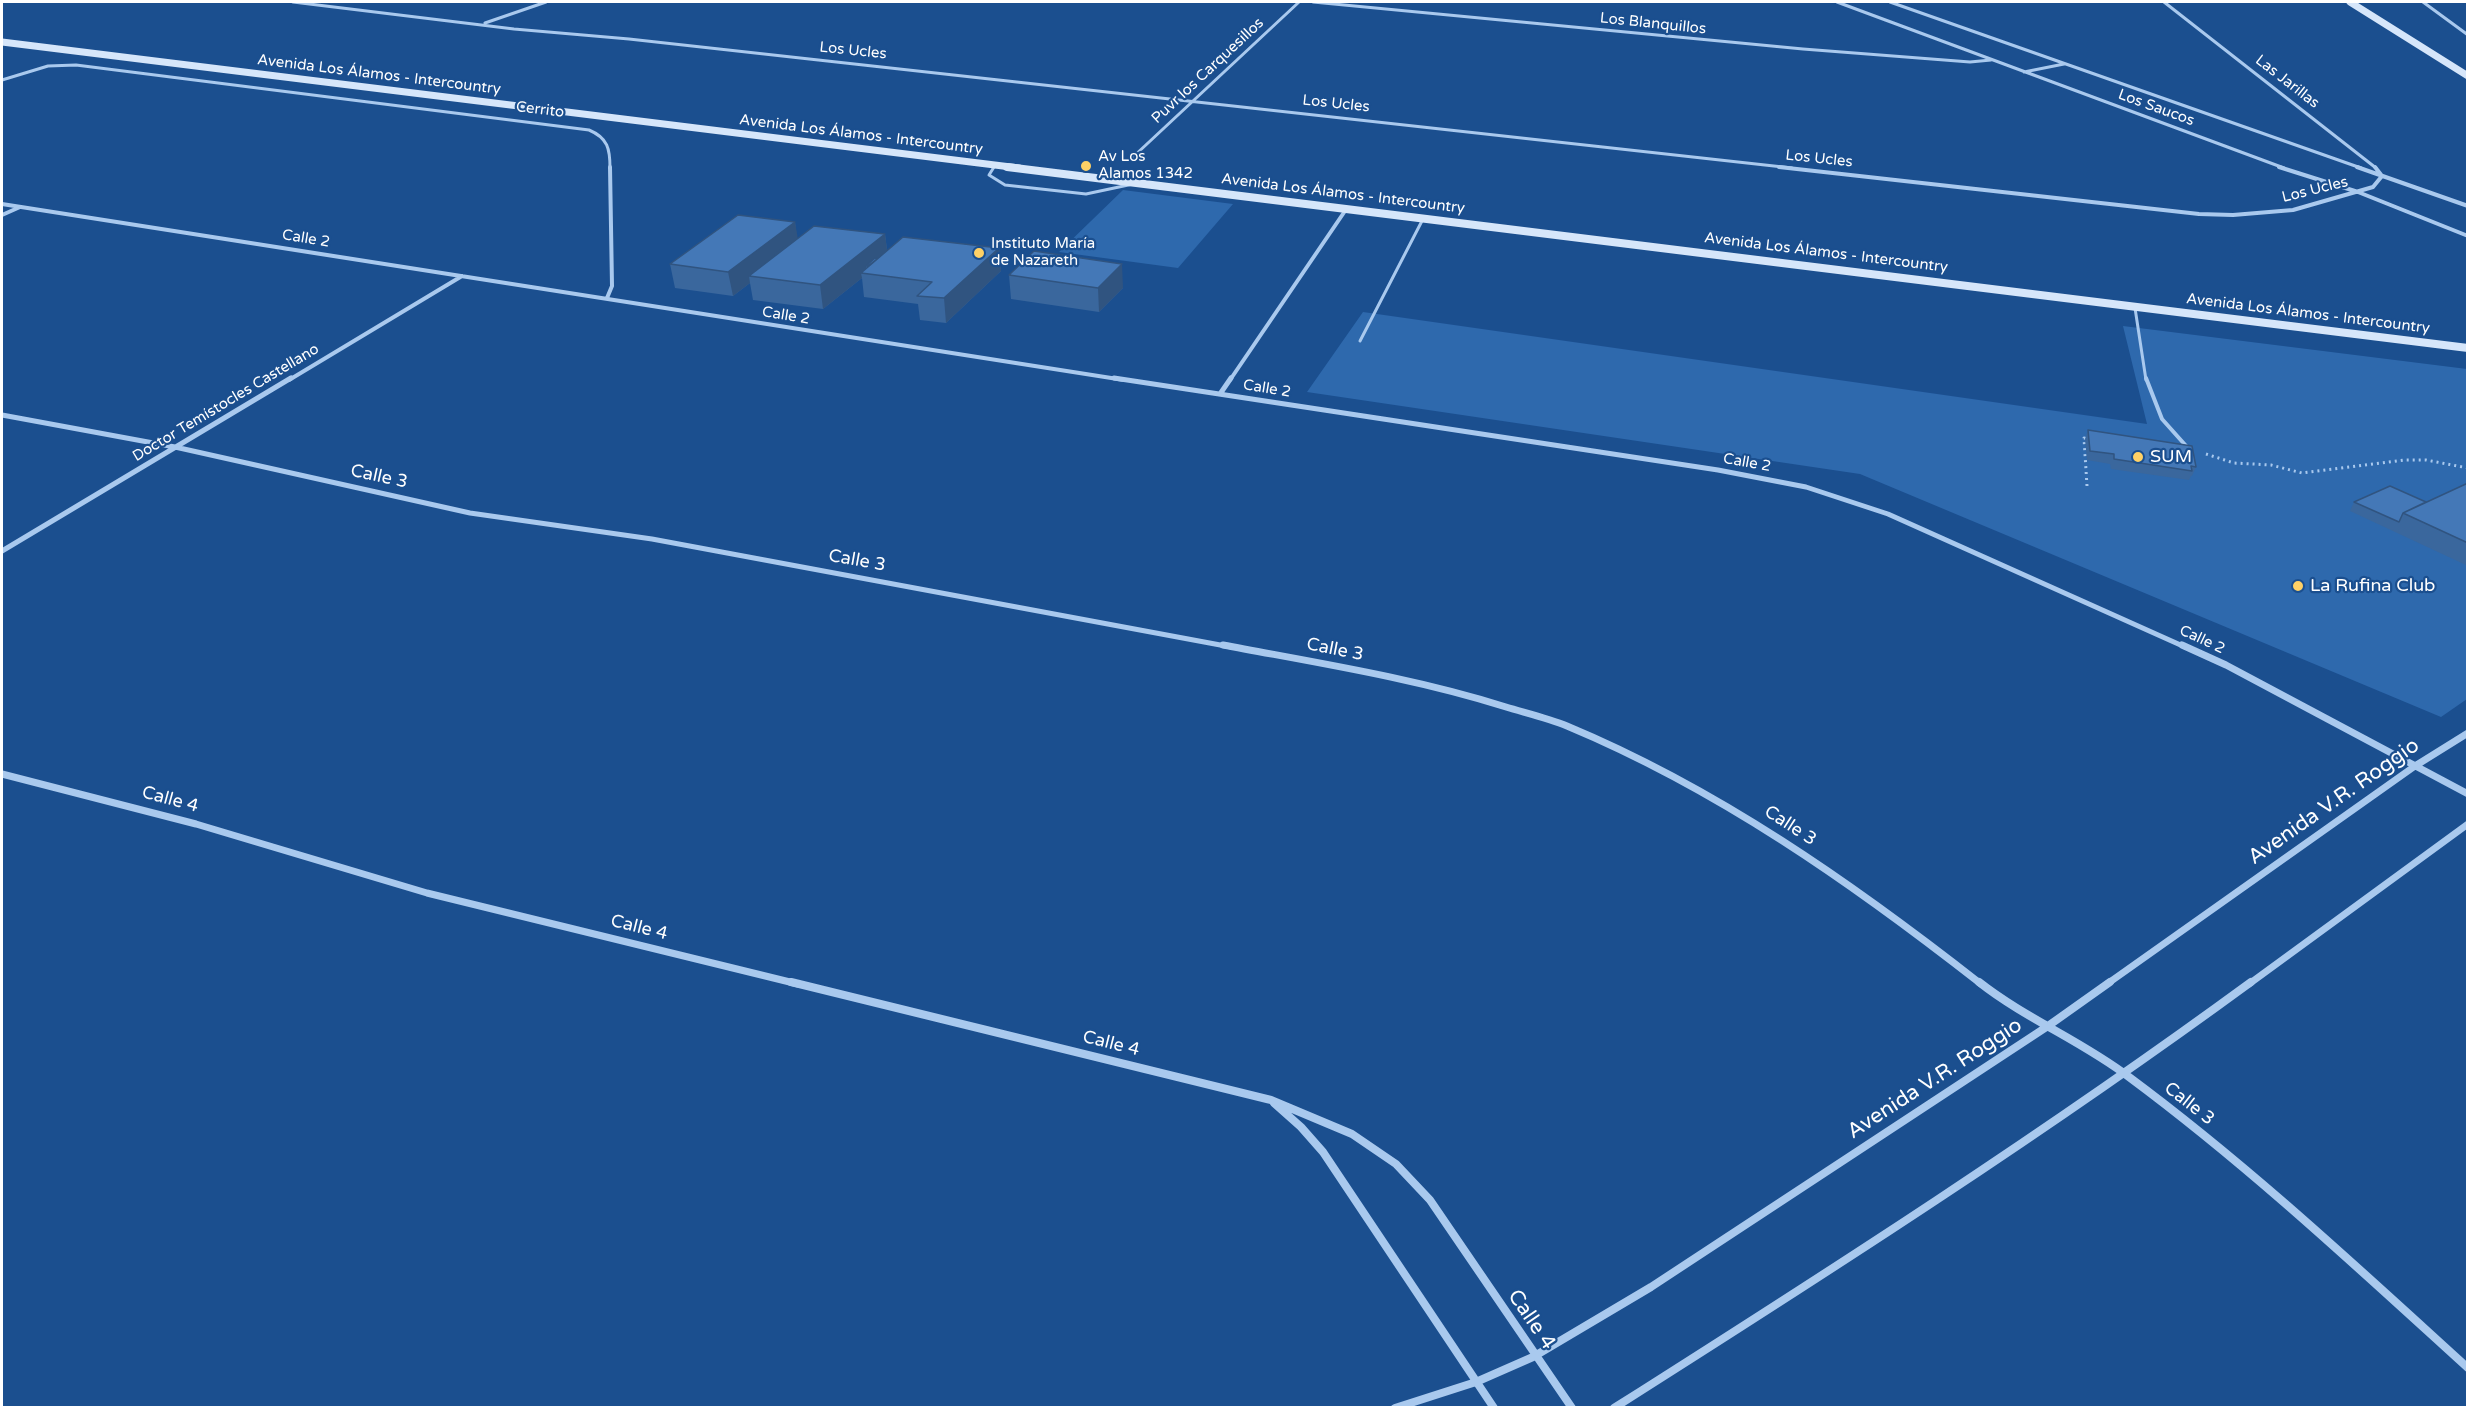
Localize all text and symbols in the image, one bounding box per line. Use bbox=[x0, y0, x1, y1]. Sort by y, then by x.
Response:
street label: Los Blanquillos bbox=[1599, 9, 1707, 39]
street label: Puvr los Carquesillos bbox=[1148, 14, 1268, 128]
street label: Los Ucles bbox=[819, 39, 887, 63]
street label: Avenida Los Álamos - Intercountry bbox=[256, 51, 502, 99]
street label: Las Jarillas bbox=[2251, 51, 2323, 113]
street label: Los Saucos bbox=[2115, 86, 2197, 130]
street label: Los Ucles bbox=[1302, 92, 1370, 116]
street label: Cerrito bbox=[515, 98, 565, 122]
street label: Avenida Los Álamos - Intercountry bbox=[738, 111, 984, 159]
street label: Los Ucles bbox=[1785, 147, 1853, 171]
place label: Av Los Alamos 1342 bbox=[1098, 148, 1193, 183]
marker: Av Los Alamos 1342 bbox=[1079, 159, 1093, 173]
street label: Avenida Los Álamos - Intercountry bbox=[1220, 170, 1466, 218]
street label: Los Ucles bbox=[2280, 173, 2350, 207]
street label: Calle 2 bbox=[281, 226, 331, 252]
street label: Avenida Los Álamos - Intercountry bbox=[1703, 229, 1949, 277]
place label: Instituto María de Nazareth bbox=[991, 235, 1095, 270]
marker: Instituto María de Nazareth bbox=[972, 246, 986, 260]
street label: Avenida Los Álamos - Intercountry bbox=[2185, 290, 2431, 338]
street label: Calle 2 bbox=[761, 303, 811, 329]
street label: Doctor Temístocles Castellano bbox=[130, 340, 322, 466]
street label: Calle 2 bbox=[1242, 376, 1292, 402]
place label: SUM bbox=[2150, 446, 2192, 468]
street label: Calle 2 bbox=[1722, 450, 1772, 476]
marker: SUM bbox=[2131, 450, 2145, 464]
street label: Calle 3 bbox=[349, 460, 409, 494]
street label: Calle 3 bbox=[827, 545, 887, 577]
place label: La Rufina Club bbox=[2310, 575, 2435, 597]
marker: La Rufina Club bbox=[2291, 579, 2305, 593]
street label: Calle 2 bbox=[2176, 622, 2228, 658]
street label: Calle 3 bbox=[1305, 634, 1365, 666]
street label: Avenida V.R. Roggio bbox=[2244, 733, 2424, 871]
street label: Calle 4 bbox=[139, 782, 201, 818]
street label: Calle 3 bbox=[1760, 801, 1820, 851]
street label: Calle 4 bbox=[608, 911, 670, 945]
street label: Avenida V.R. Roggio bbox=[1843, 1013, 2027, 1145]
street label: Calle 4 bbox=[1080, 1027, 1142, 1061]
street label: Calle 3 bbox=[2160, 1078, 2218, 1130]
street label: Calle 4 bbox=[1502, 1285, 1560, 1355]

